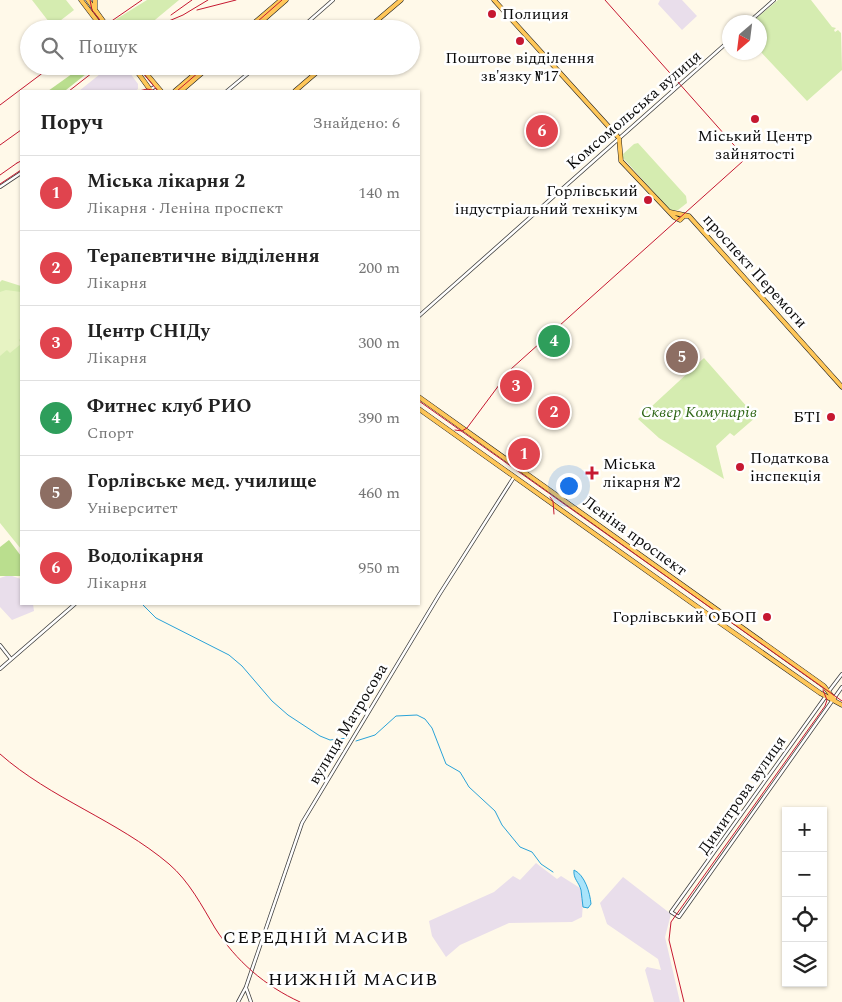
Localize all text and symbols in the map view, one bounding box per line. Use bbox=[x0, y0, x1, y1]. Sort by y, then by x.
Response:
place label: Полиция bbox=[502, 2, 569, 26]
marker: Полиция bbox=[486, 8, 498, 20]
north arrow bbox=[722, 15, 767, 60]
search box bbox=[20, 20, 420, 75]
text: Пошук bbox=[78, 33, 138, 62]
icon: search bbox=[38, 34, 66, 62]
marker: Поштове відділення зв'язку №17 bbox=[514, 35, 526, 47]
street label: Комсомольська вулиця bbox=[561, 44, 707, 176]
place label: Поштове відділення зв'язку №17 bbox=[445, 46, 595, 88]
text: Поруч bbox=[40, 107, 103, 139]
text: Знайдено: 6 bbox=[312, 111, 400, 135]
pin: 6 bbox=[526, 112, 558, 150]
marker: Міський Центр зайнятості bbox=[749, 113, 761, 125]
place label: Міський Центр зайнятості bbox=[698, 124, 812, 166]
text: Міська лікарня 2 bbox=[87, 167, 245, 196]
place label: Горлівський індустріальний технікум bbox=[455, 179, 638, 221]
text: 1 bbox=[52, 181, 60, 205]
text: 140 m bbox=[358, 181, 400, 205]
marker: Горлівський індустріальний технікум bbox=[642, 194, 654, 206]
text: Лікарня · Леніна проспект bbox=[87, 196, 283, 220]
street label: проспект Перемоги bbox=[697, 208, 813, 334]
text: Терапевтичне відділення bbox=[87, 242, 320, 271]
text: 2 bbox=[52, 256, 60, 280]
text: 200 m bbox=[358, 256, 400, 280]
text: Лікарня bbox=[87, 271, 147, 295]
text: Центр СНІДу bbox=[87, 317, 210, 346]
pin: 4 bbox=[538, 322, 570, 360]
text: 3 bbox=[52, 331, 60, 355]
text: 300 m bbox=[358, 331, 400, 355]
pin: 5 bbox=[666, 338, 698, 376]
text: Лікарня bbox=[87, 346, 147, 370]
pin: 3 bbox=[500, 367, 532, 405]
text: Фитнес клуб РИО bbox=[87, 392, 252, 421]
pin: 2 bbox=[538, 393, 570, 431]
park label: Сквер Комунарів bbox=[641, 400, 757, 424]
place label: БТІ bbox=[793, 405, 821, 429]
text: 4 bbox=[52, 406, 60, 430]
text: 390 m bbox=[358, 406, 400, 430]
marker: БТІ bbox=[825, 411, 837, 423]
text: Спорт bbox=[87, 421, 134, 445]
pin: 1 bbox=[508, 435, 540, 473]
place label: Податкова інспекція bbox=[750, 446, 829, 488]
place label: Міська лікарня №2 bbox=[603, 452, 680, 494]
marker: Податкова інспекція bbox=[734, 461, 746, 473]
marker: Міська лікарня №2 bbox=[585, 466, 599, 480]
text: Горлівське мед. училище bbox=[87, 467, 317, 496]
your location bbox=[556, 473, 582, 499]
text: 5 bbox=[52, 481, 60, 505]
text: 460 m bbox=[358, 481, 400, 505]
street label: Леніна проспект bbox=[578, 490, 692, 582]
text: Університет bbox=[87, 496, 178, 520]
text: Водолікарня bbox=[87, 542, 204, 571]
text: 6 bbox=[52, 556, 60, 580]
text: 950 m bbox=[358, 556, 400, 580]
text: Лікарня bbox=[87, 571, 147, 595]
place label: Горлівський ОБОП bbox=[612, 605, 757, 629]
marker: Горлівський ОБОП bbox=[761, 611, 773, 623]
street label: вулиця Матросова bbox=[302, 659, 394, 789]
street label: Димитрова вулиця bbox=[692, 731, 792, 859]
map controls bbox=[782, 807, 827, 987]
button: + bbox=[782, 807, 827, 852]
button: − bbox=[782, 852, 827, 897]
button: locate bbox=[782, 897, 827, 942]
district label: СЕРЕДНІЙ МАСИВ bbox=[223, 924, 409, 951]
button: layers bbox=[782, 942, 827, 987]
district label: НИЖНІЙ МАСИВ bbox=[268, 966, 438, 993]

